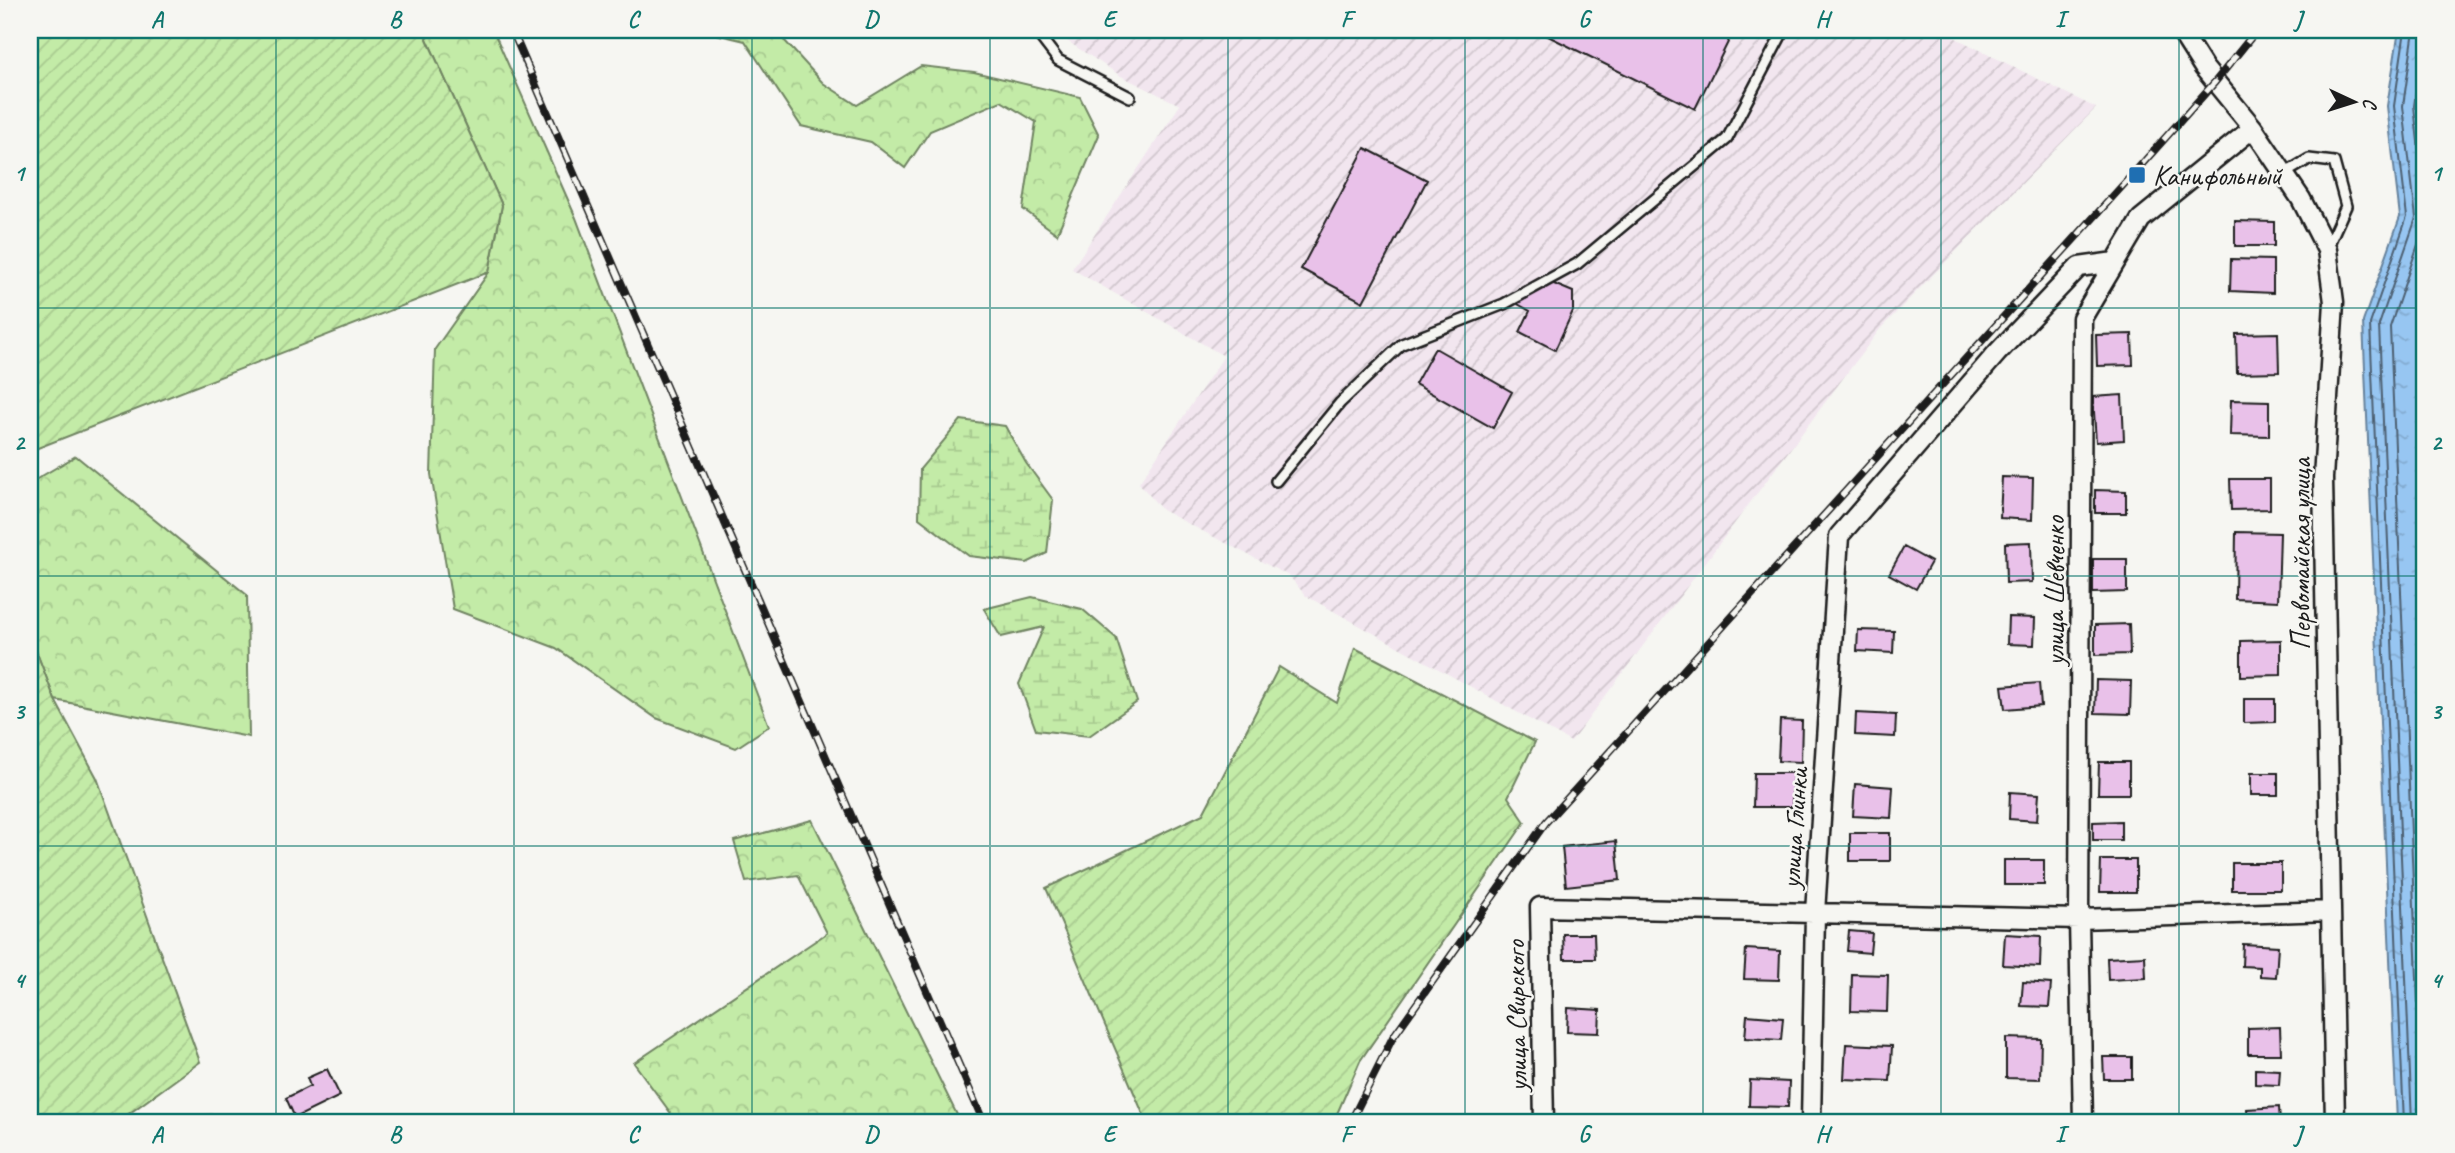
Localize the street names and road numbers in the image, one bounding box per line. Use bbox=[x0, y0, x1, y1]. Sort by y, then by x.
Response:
street label: Первомайская улица bbox=[2283, 456, 2318, 650]
street label: улица Шевченко bbox=[2037, 514, 2072, 668]
street label: улица Глинки bbox=[1772, 765, 1816, 892]
street label: улица Свирского bbox=[1497, 938, 1535, 1094]

